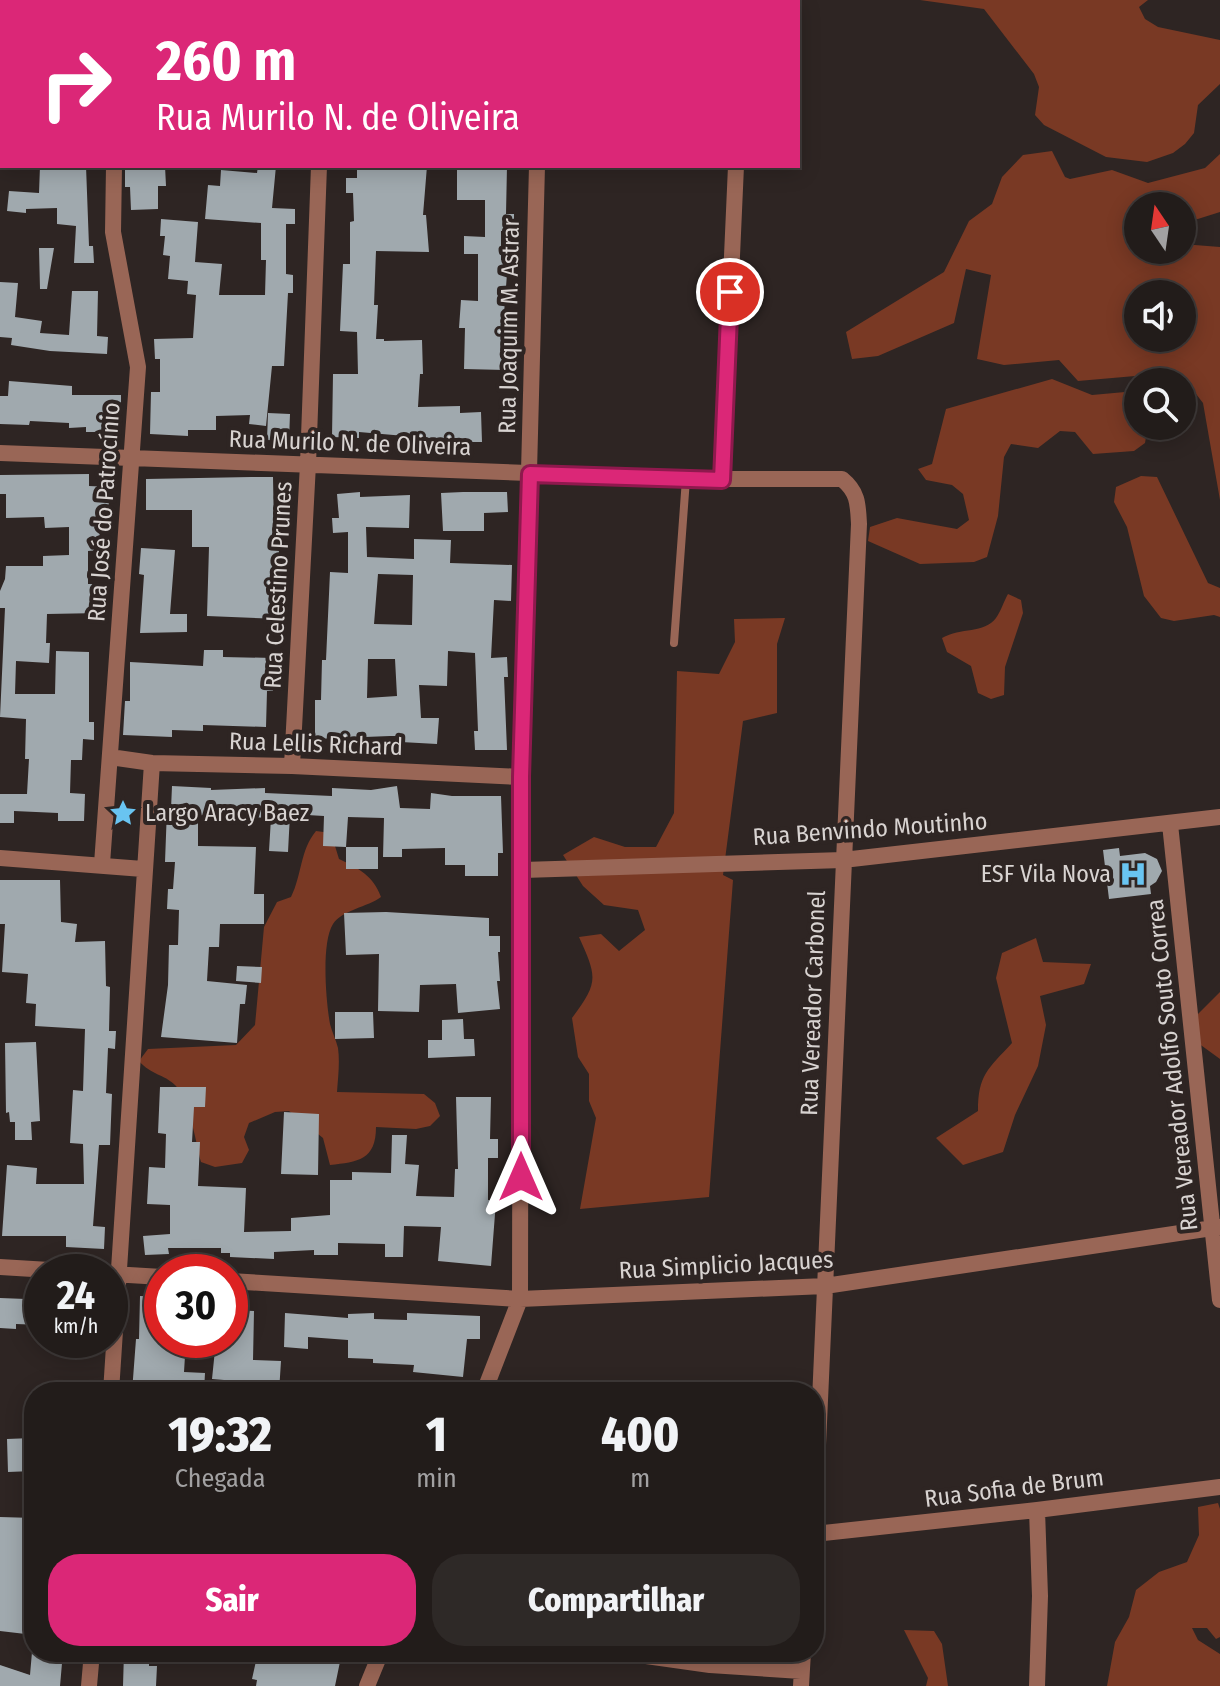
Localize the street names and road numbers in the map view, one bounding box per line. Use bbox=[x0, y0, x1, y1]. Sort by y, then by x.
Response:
street label: Rua Joaquim M. Astrar bbox=[493, 217, 525, 434]
street label: Rua José do Patrocínio bbox=[82, 401, 126, 623]
street label: Rua Murilo N. de Oliveira bbox=[228, 425, 472, 461]
street label: Rua Celestino Prunes bbox=[259, 481, 297, 689]
street label: Rua Lellis Richard bbox=[229, 727, 403, 761]
street label: Rua Benvindo Moutinho bbox=[752, 807, 988, 851]
street label: Rua Vereador Carbonel bbox=[795, 890, 831, 1116]
street label: Rua Vereador Adolfo Souto Correa bbox=[1141, 898, 1203, 1232]
street label: Rua Simplicio Jacques bbox=[618, 1245, 834, 1285]
street label: Rua Sofia de Brum bbox=[923, 1463, 1105, 1513]

